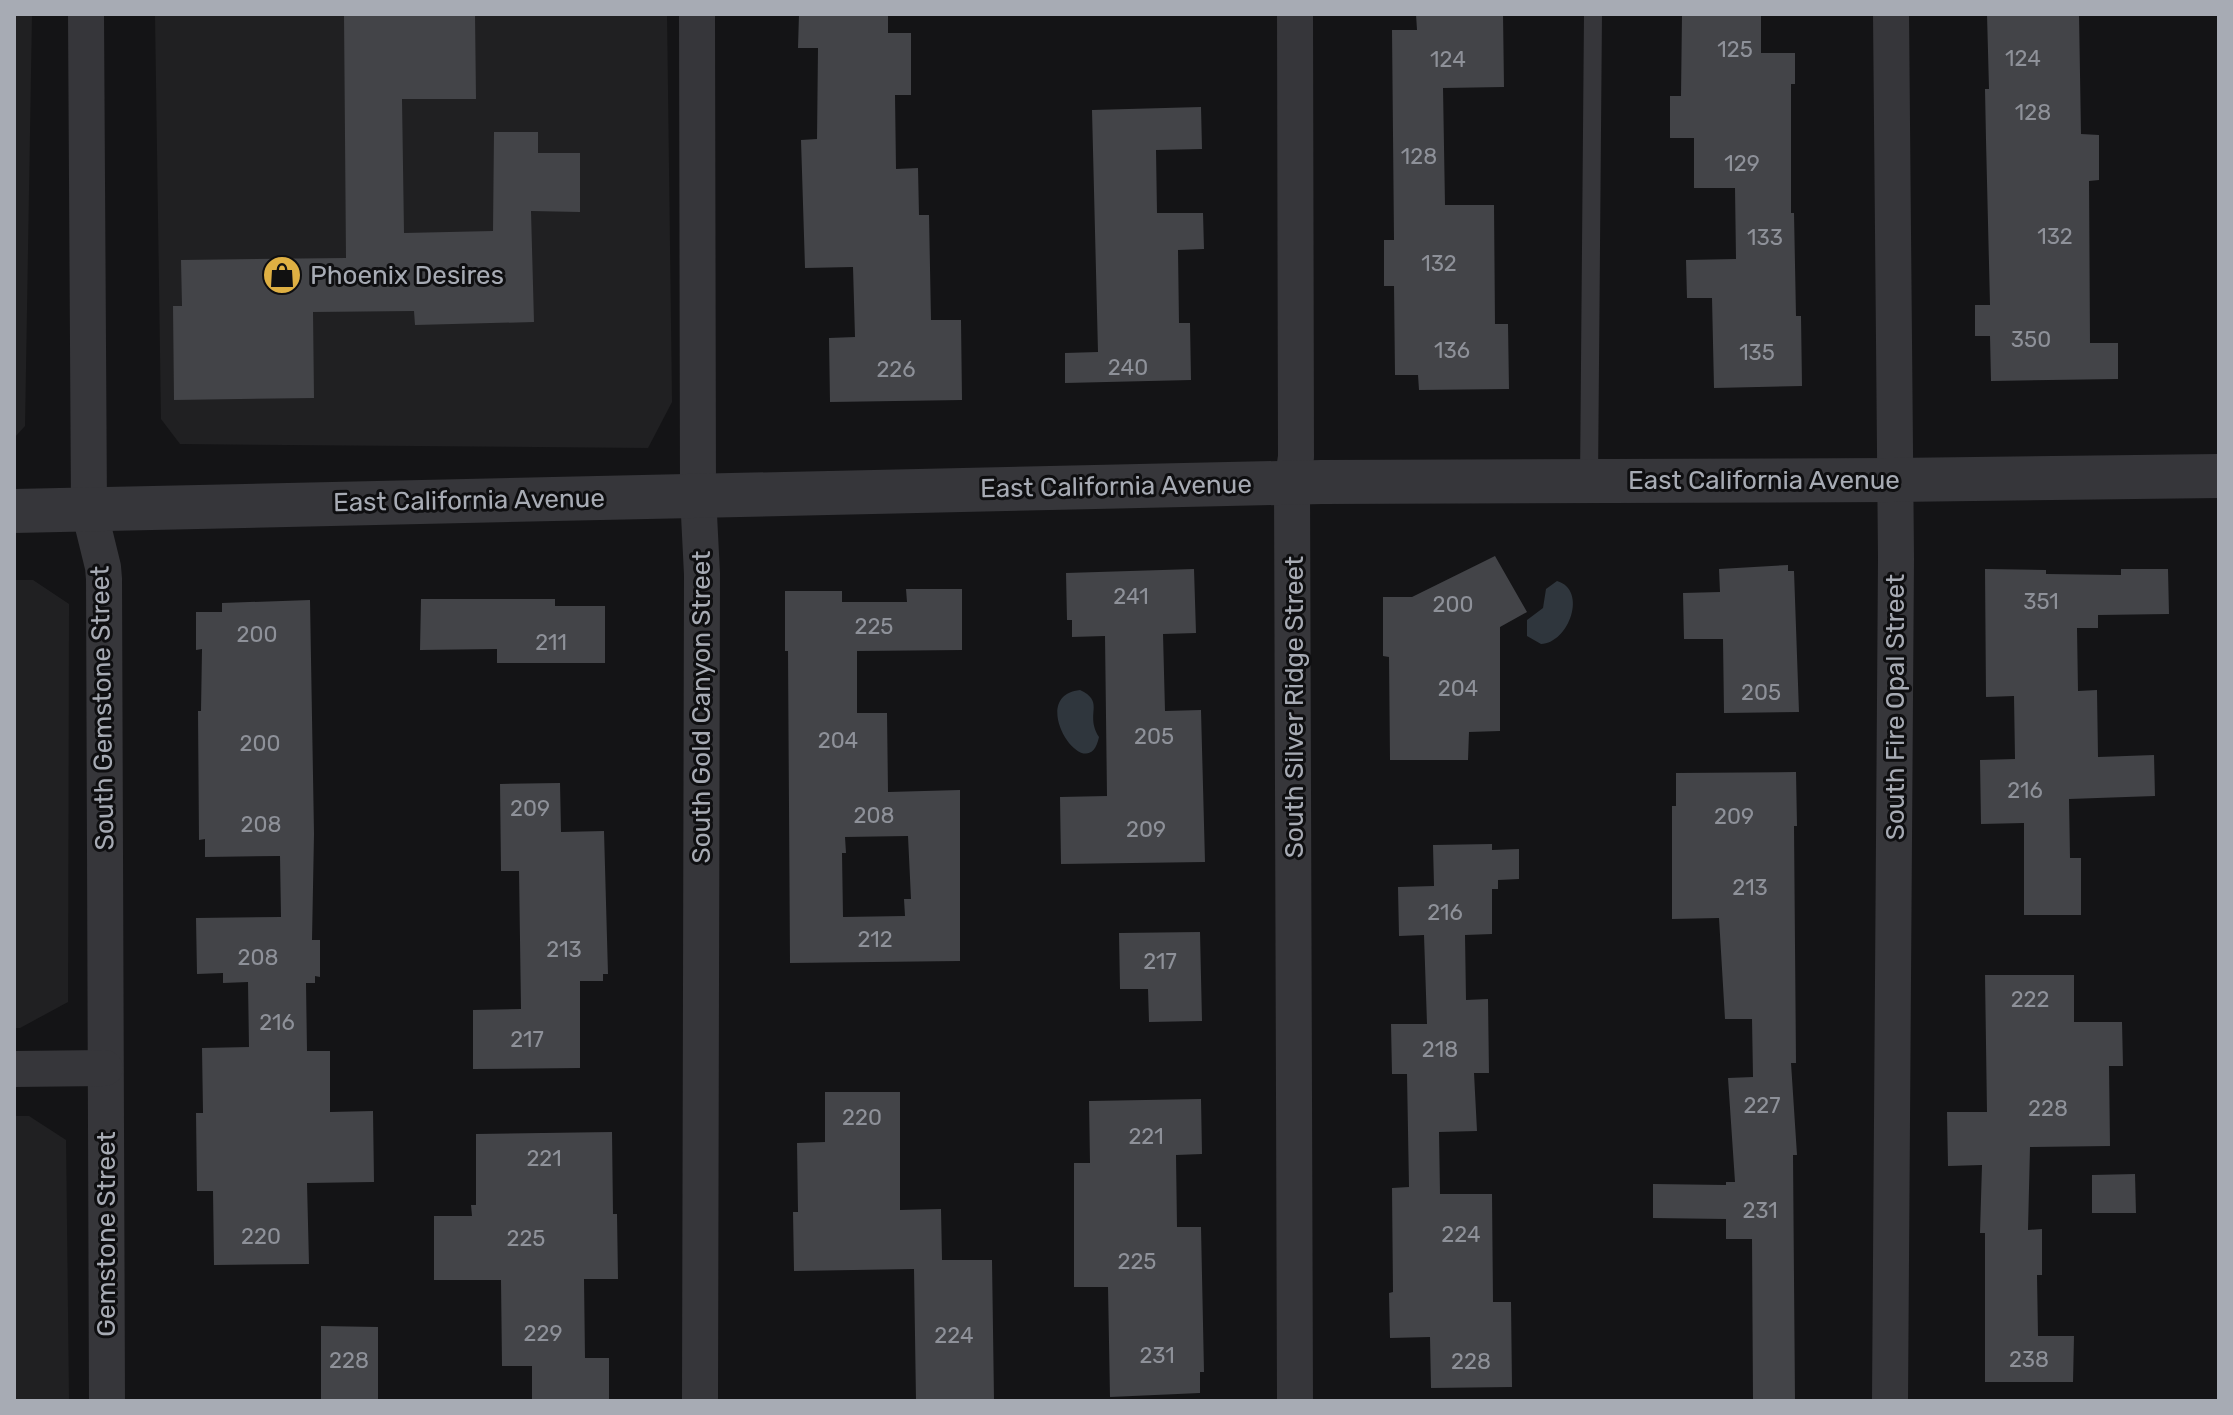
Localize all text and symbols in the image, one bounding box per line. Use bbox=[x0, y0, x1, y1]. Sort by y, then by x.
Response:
house number: 125 bbox=[1717, 36, 1753, 63]
house number: 124 bbox=[2005, 45, 2041, 72]
house number: 124 bbox=[1430, 46, 1466, 73]
house number: 128 bbox=[2015, 99, 2051, 126]
house number: 128 bbox=[1401, 143, 1437, 170]
house number: 129 bbox=[1724, 150, 1760, 177]
house number: 132 bbox=[2037, 223, 2073, 250]
house number: 133 bbox=[1747, 224, 1783, 251]
house number: 132 bbox=[1421, 250, 1457, 277]
shop icon: Phoenix Desires bbox=[261, 254, 303, 296]
place label: Phoenix Desires bbox=[310, 260, 504, 291]
house number: 350 bbox=[2011, 326, 2051, 353]
house number: 136 bbox=[1434, 337, 1470, 364]
house number: 135 bbox=[1739, 339, 1775, 366]
house number: 240 bbox=[1108, 354, 1148, 381]
house number: 226 bbox=[876, 356, 916, 383]
street label: East California Avenue bbox=[1628, 465, 1900, 496]
street label: East California Avenue bbox=[980, 469, 1252, 504]
street label: East California Avenue bbox=[333, 483, 605, 518]
street label: South Gold Canyon Street bbox=[686, 550, 717, 864]
street label: South Silver Ridge Street bbox=[1279, 556, 1310, 858]
street label: South Gemstone Street bbox=[85, 565, 120, 851]
street label: South Fire Opal Street bbox=[1880, 574, 1911, 840]
house number: 241 bbox=[1113, 583, 1149, 610]
house number: 351 bbox=[2023, 588, 2059, 615]
house number: 200 bbox=[1433, 591, 1473, 618]
house number: 225 bbox=[855, 613, 893, 640]
house number: 200 bbox=[237, 621, 277, 648]
house number: 211 bbox=[535, 629, 567, 656]
house number: 204 bbox=[1438, 675, 1478, 702]
house number: 205 bbox=[1741, 679, 1781, 706]
house number: 205 bbox=[1134, 723, 1174, 750]
house number: 204 bbox=[818, 727, 858, 754]
house number: 200 bbox=[240, 730, 280, 757]
house number: 216 bbox=[2007, 777, 2043, 804]
house number: 209 bbox=[510, 795, 550, 822]
house number: 208 bbox=[854, 802, 894, 829]
house number: 209 bbox=[1714, 803, 1754, 830]
house number: 208 bbox=[241, 811, 281, 838]
house number: 209 bbox=[1126, 816, 1166, 843]
house number: 213 bbox=[1732, 874, 1768, 901]
house number: 216 bbox=[1427, 899, 1463, 926]
house number: 212 bbox=[857, 926, 893, 953]
house number: 213 bbox=[546, 936, 582, 963]
house number: 208 bbox=[238, 944, 278, 971]
house number: 217 bbox=[1143, 948, 1177, 975]
house number: 222 bbox=[2011, 986, 2049, 1013]
house number: 216 bbox=[259, 1009, 295, 1036]
house number: 217 bbox=[510, 1026, 544, 1053]
house number: 218 bbox=[1422, 1036, 1458, 1063]
house number: 227 bbox=[1743, 1092, 1781, 1119]
house number: 228 bbox=[2028, 1095, 2068, 1122]
house number: 220 bbox=[842, 1104, 882, 1131]
house number: 221 bbox=[1128, 1123, 1164, 1150]
street label: Gemstone Street bbox=[91, 1131, 122, 1337]
house number: 221 bbox=[526, 1145, 562, 1172]
house number: 231 bbox=[1742, 1197, 1778, 1224]
house number: 224 bbox=[1441, 1221, 1481, 1248]
house number: 220 bbox=[241, 1223, 281, 1250]
house number: 225 bbox=[507, 1225, 545, 1252]
house number: 225 bbox=[1118, 1248, 1156, 1275]
house number: 229 bbox=[524, 1320, 562, 1347]
house number: 224 bbox=[934, 1322, 974, 1349]
house number: 231 bbox=[1139, 1342, 1175, 1369]
house number: 238 bbox=[2009, 1346, 2049, 1373]
house number: 228 bbox=[329, 1347, 369, 1374]
house number: 228 bbox=[1451, 1348, 1491, 1375]

